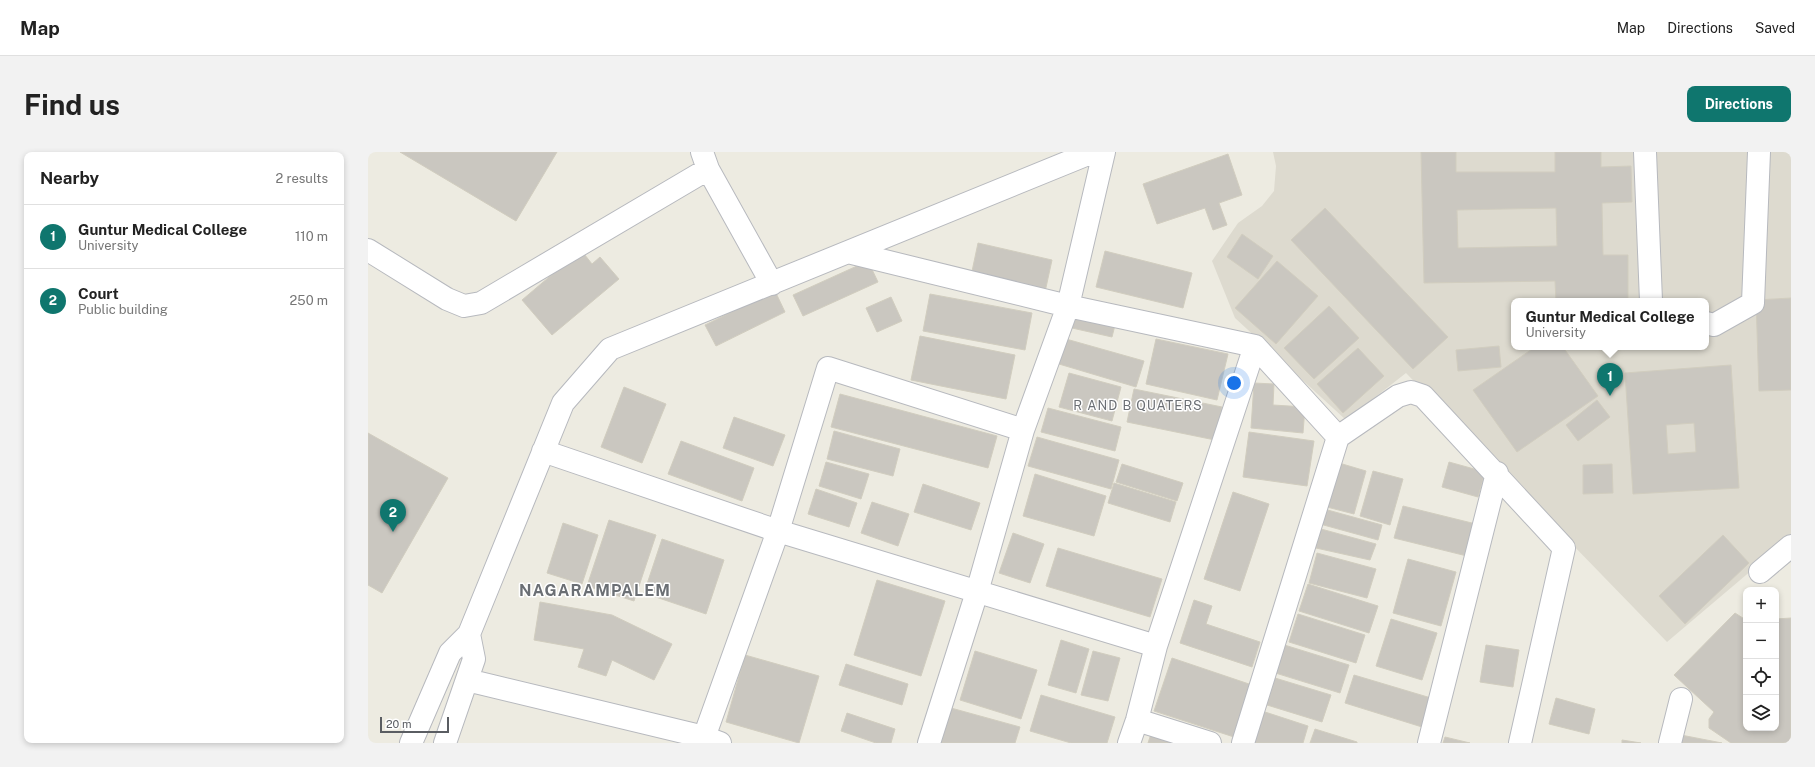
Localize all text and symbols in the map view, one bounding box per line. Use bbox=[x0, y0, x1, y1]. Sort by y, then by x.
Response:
text: Map bbox=[20, 17, 60, 39]
text: Map bbox=[1617, 20, 1645, 36]
text: Directions bbox=[1667, 20, 1733, 36]
text: Saved bbox=[1755, 20, 1795, 36]
button: Directions bbox=[1687, 86, 1791, 122]
text: Find us bbox=[24, 88, 120, 121]
text: Nearby bbox=[40, 168, 99, 188]
text: 2 results bbox=[276, 171, 328, 186]
text: Guntur Medical College bbox=[78, 221, 247, 238]
text: 1 bbox=[50, 229, 56, 244]
text: 110 m bbox=[295, 229, 328, 244]
text: University bbox=[78, 238, 138, 253]
text: Court bbox=[78, 285, 119, 302]
text: 2 bbox=[49, 293, 57, 308]
text: 250 m bbox=[290, 293, 328, 308]
popup bbox=[1511, 298, 1709, 350]
text: Public building bbox=[78, 302, 168, 317]
text: Guntur Medical College bbox=[1525, 308, 1695, 325]
text: University bbox=[1525, 325, 1586, 340]
pin: 1 bbox=[1597, 363, 1623, 396]
your location bbox=[1224, 373, 1244, 393]
district label: R AND B QUATERS bbox=[1073, 398, 1203, 413]
pin: 2 bbox=[380, 499, 406, 532]
district label: NAGARAMPALEM bbox=[519, 581, 671, 600]
map controls bbox=[1743, 587, 1779, 731]
button: + bbox=[1743, 587, 1779, 623]
button: − bbox=[1743, 623, 1779, 659]
button: locate bbox=[1743, 659, 1779, 695]
button: layers bbox=[1743, 695, 1779, 731]
scale bar bbox=[380, 715, 449, 734]
text: 20 m bbox=[386, 718, 411, 730]

